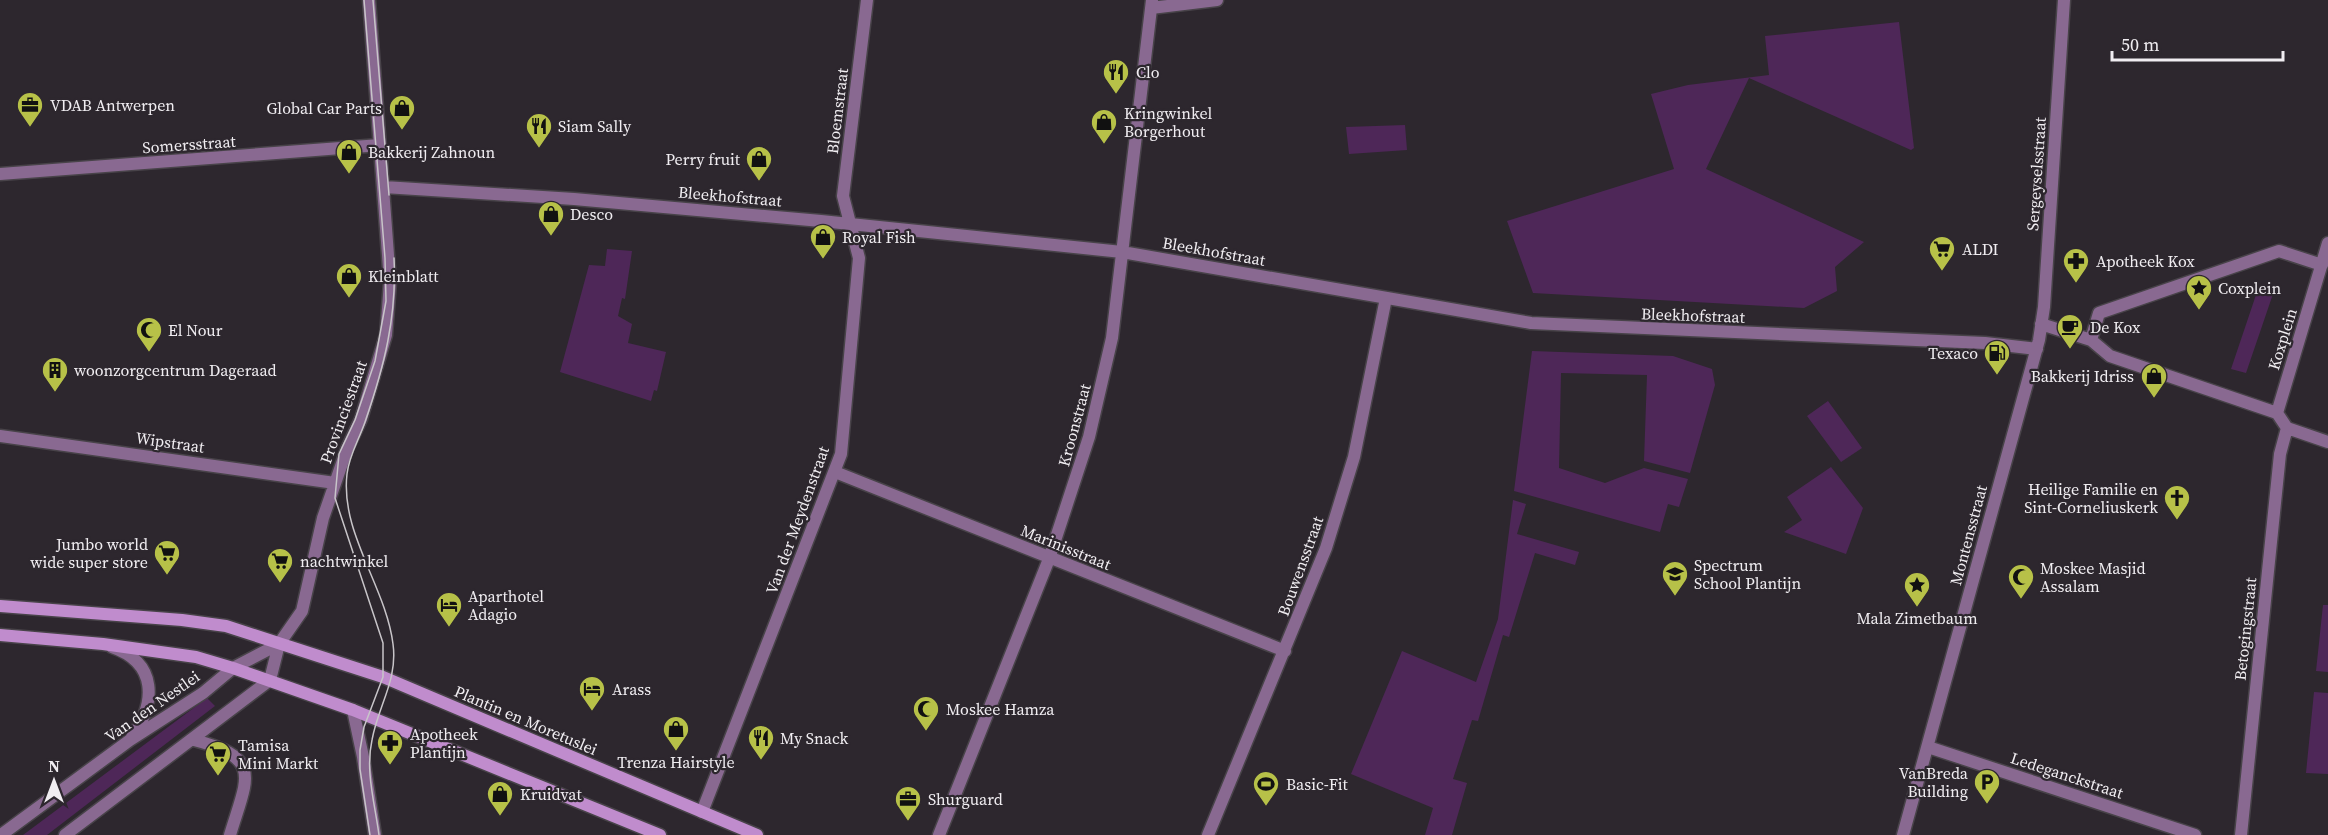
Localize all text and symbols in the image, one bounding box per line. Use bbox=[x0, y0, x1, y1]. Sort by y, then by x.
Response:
scale bar bbox=[2112, 24, 2283, 62]
text: 50 m bbox=[2121, 32, 2159, 57]
restaurant icon: Clo bbox=[1101, 57, 1131, 95]
place label: Clo bbox=[1136, 61, 1160, 83]
street label: Bloemstraat bbox=[821, 66, 853, 155]
office icon: VDAB Antwerpen bbox=[15, 90, 45, 128]
shop icon: Global Car Parts bbox=[387, 93, 417, 131]
place label: VDAB Antwerpen bbox=[50, 94, 175, 116]
place label: Global Car Parts bbox=[266, 97, 382, 119]
place label: Kringwinkel Borgerhout bbox=[1124, 102, 1212, 142]
shop icon: Kringwinkel Borgerhout bbox=[1089, 107, 1119, 145]
restaurant icon: Siam Sally bbox=[524, 111, 554, 149]
place label: Siam Sally bbox=[558, 115, 632, 137]
street label: Sergeyselsstraat bbox=[2021, 116, 2051, 232]
street label: Somersstraat bbox=[142, 130, 237, 158]
shop icon: Bakkerij Zahnoun bbox=[334, 137, 364, 175]
place label: Bakkerij Zahnoun bbox=[368, 141, 495, 163]
shop icon: Perry fruit bbox=[744, 144, 774, 182]
place label: Perry fruit bbox=[665, 148, 741, 170]
street label: Bleekhofstraat bbox=[677, 181, 783, 212]
shop icon: Desco bbox=[536, 199, 566, 237]
place label: Desco bbox=[570, 203, 613, 225]
shop icon: Royal Fish bbox=[808, 222, 838, 260]
place label: Royal Fish bbox=[842, 226, 916, 248]
street label: Bleekhofstraat bbox=[1161, 231, 1268, 271]
supermarket icon: ALDI bbox=[1927, 234, 1957, 272]
place label: ALDI bbox=[1962, 238, 1999, 260]
pharmacy icon: Apotheek Kox bbox=[2061, 246, 2091, 284]
place label: Apotheek Kox bbox=[2096, 250, 2195, 272]
shop icon: Kleinblatt bbox=[334, 261, 364, 299]
place label: Kleinblatt bbox=[368, 265, 439, 287]
place icon: Coxplein bbox=[2184, 273, 2214, 311]
place label: Coxplein bbox=[2218, 277, 2282, 299]
street label: Bleekhofstraat bbox=[1641, 302, 1746, 328]
street label: Koxplein bbox=[2262, 305, 2302, 373]
cafe icon: De Kox bbox=[2055, 312, 2085, 350]
mosque icon: El Nour bbox=[134, 315, 164, 353]
place label: De Kox bbox=[2090, 316, 2141, 338]
place label: El Nour bbox=[168, 319, 223, 341]
fuel station icon: Texaco bbox=[1982, 338, 2012, 376]
place label: Texaco bbox=[1928, 342, 1978, 364]
building icon: woonzorgcentrum Dageraad bbox=[40, 355, 70, 393]
street label: Provinciestraat bbox=[314, 357, 372, 467]
place label: woonzorgcentrum Dageraad bbox=[74, 359, 277, 381]
shop icon: Bakkerij Idriss bbox=[2139, 361, 2169, 399]
place label: Bakkerij Idriss bbox=[2031, 365, 2134, 387]
street label: Kroonstraat bbox=[1052, 380, 1096, 469]
street label: Wipstraat bbox=[134, 426, 207, 458]
street label: Van der Meydenstraat bbox=[760, 442, 834, 597]
place label: Heilige Familie en Sint-Corneliuskerk bbox=[2024, 478, 2158, 518]
street label: Montensstraat bbox=[1944, 482, 1992, 587]
church icon: Heilige Familie en Sint-Corneliuskerk bbox=[2162, 483, 2192, 521]
street label: Bouwensstraat bbox=[1272, 512, 1329, 619]
street label: Marinisstraat bbox=[1018, 519, 1115, 575]
place label: Jumbo world wide super store bbox=[30, 533, 148, 573]
supermarket icon: Jumbo world wide super store bbox=[152, 538, 182, 576]
supermarket icon: nachtwinkel bbox=[265, 546, 295, 584]
place label: nachtwinkel bbox=[300, 550, 388, 572]
place label: Spectrum School Plantijn bbox=[1694, 554, 1801, 594]
place label: Moskee Masjid Assalam bbox=[2040, 557, 2146, 597]
school or university icon: Spectrum School Plantijn bbox=[1660, 559, 1690, 597]
mosque icon: Moskee Masjid Assalam bbox=[2006, 562, 2036, 600]
place icon: Mala Zimetbaum bbox=[1902, 570, 1932, 608]
street label: Betogingstraat bbox=[2229, 576, 2261, 682]
place label: Aparthotel Adagio bbox=[468, 585, 544, 625]
hotel icon: Aparthotel Adagio bbox=[434, 590, 464, 628]
place label: Mala Zimetbaum bbox=[1856, 607, 1978, 629]
street label: Van den Nestlei bbox=[100, 665, 204, 747]
hotel icon: Arass bbox=[577, 674, 607, 712]
place label: Arass bbox=[612, 678, 651, 700]
street label: Plantin en Moretuslei bbox=[451, 680, 601, 760]
mosque icon: Moskee Hamza bbox=[911, 694, 941, 732]
place label: Moskee Hamza bbox=[946, 698, 1055, 720]
shop icon: Trenza Hairstyle bbox=[661, 714, 691, 752]
place label: Apotheek Plantijn bbox=[410, 723, 478, 763]
restaurant icon: My Snack bbox=[746, 723, 776, 761]
place label: My Snack bbox=[780, 727, 849, 749]
pharmacy icon: Apotheek Plantijn bbox=[375, 728, 405, 766]
place label: Tamisa Mini Markt bbox=[238, 734, 319, 774]
supermarket icon: Tamisa Mini Markt bbox=[203, 739, 233, 777]
street label: Ledeganckstraat bbox=[2008, 746, 2127, 804]
north arrow bbox=[24, 751, 84, 811]
place label: Trenza Hairstyle bbox=[617, 751, 735, 773]
text: N bbox=[48, 755, 60, 777]
place label: VanBreda Building bbox=[1899, 762, 1969, 802]
parking icon: VanBreda Building bbox=[1972, 767, 2002, 805]
sports icon: Basic-Fit bbox=[1251, 769, 1281, 807]
place label: Basic-Fit bbox=[1286, 773, 1349, 795]
shop icon: Kruidvat bbox=[485, 779, 515, 817]
place label: Kruidvat bbox=[520, 783, 582, 805]
office icon: Shurguard bbox=[893, 784, 923, 822]
place label: Shurguard bbox=[928, 788, 1003, 810]

